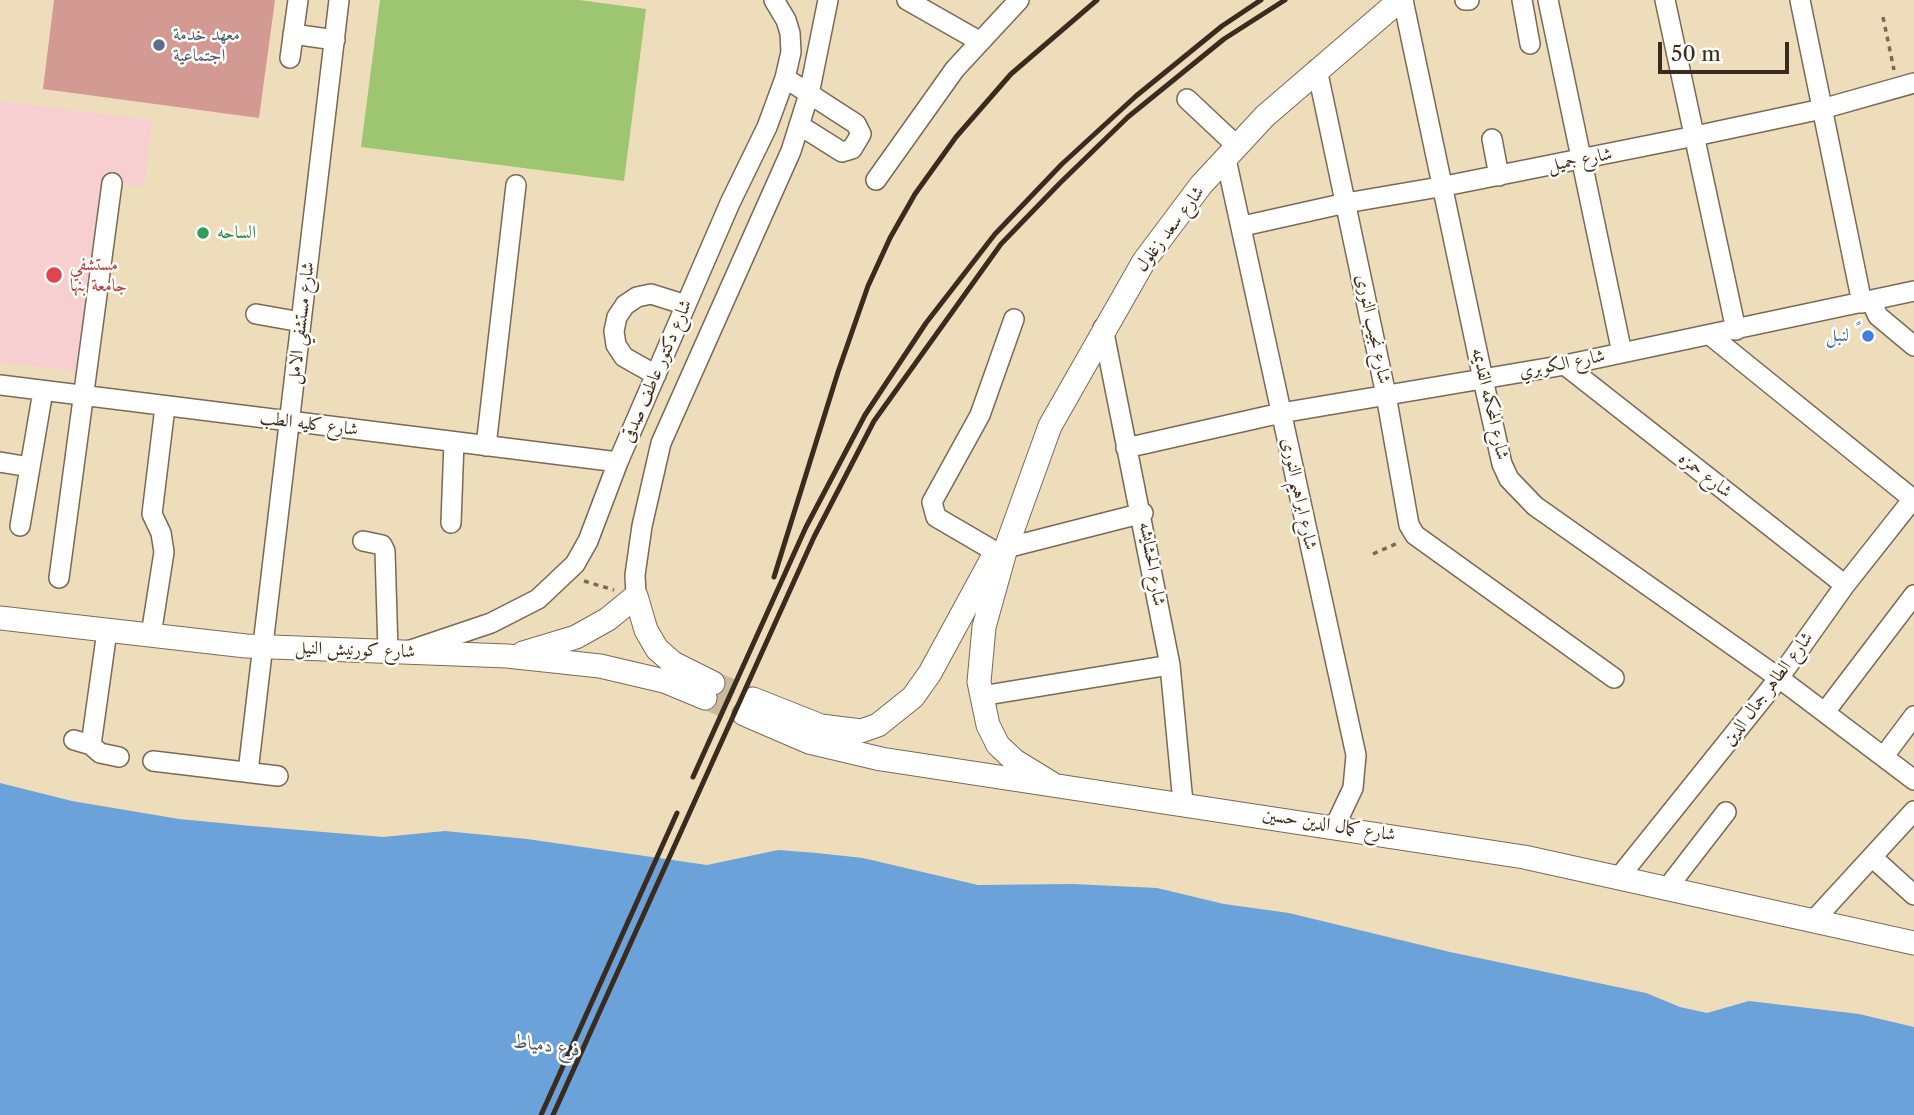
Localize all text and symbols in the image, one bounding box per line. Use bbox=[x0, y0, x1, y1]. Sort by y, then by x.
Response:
place label: معهد خدمة اجتماعية bbox=[173, 24, 240, 66]
scale bar bbox=[1662, 28, 1793, 72]
marker: معهد خدمة اجتماعية bbox=[151, 37, 167, 53]
text: 50 m bbox=[1671, 41, 1721, 66]
street label: شارع جميل bbox=[1546, 143, 1614, 177]
street label: شارع سعد زغلول bbox=[1131, 182, 1209, 276]
place label: الساحه bbox=[217, 222, 256, 244]
marker: الساحه bbox=[195, 225, 211, 241]
place label: مستشفي جامعة بنها bbox=[70, 254, 127, 296]
street label: شارع مستشفي الامل bbox=[283, 261, 319, 385]
marker: مستشفي جامعة بنها bbox=[44, 265, 64, 285]
street label: شارع نجيب النورى bbox=[1351, 272, 1395, 386]
street label: شارع دكتور عاطف صدقى bbox=[617, 296, 697, 446]
place label: لنبل ً bbox=[1826, 325, 1854, 347]
marker: لنبل ً bbox=[1860, 328, 1876, 344]
street label: شارع الكوبري bbox=[1517, 345, 1607, 383]
street label: شارع المحكمه القديمه bbox=[1467, 346, 1513, 462]
street label: شارع كليه الطب bbox=[259, 407, 359, 441]
street label: شارع ابراهيم النورى bbox=[1277, 436, 1321, 552]
street label: شارع حمزه bbox=[1674, 447, 1736, 503]
street label: شارع الحشايشه bbox=[1134, 520, 1170, 608]
street label: شارع الطاهر جمال الدين bbox=[1718, 628, 1818, 750]
street label: شارع كورنيش النيل bbox=[294, 637, 416, 663]
street label: شارع كمال الدين حسين bbox=[1261, 804, 1397, 846]
water label: فرع دمياط bbox=[512, 1030, 582, 1062]

